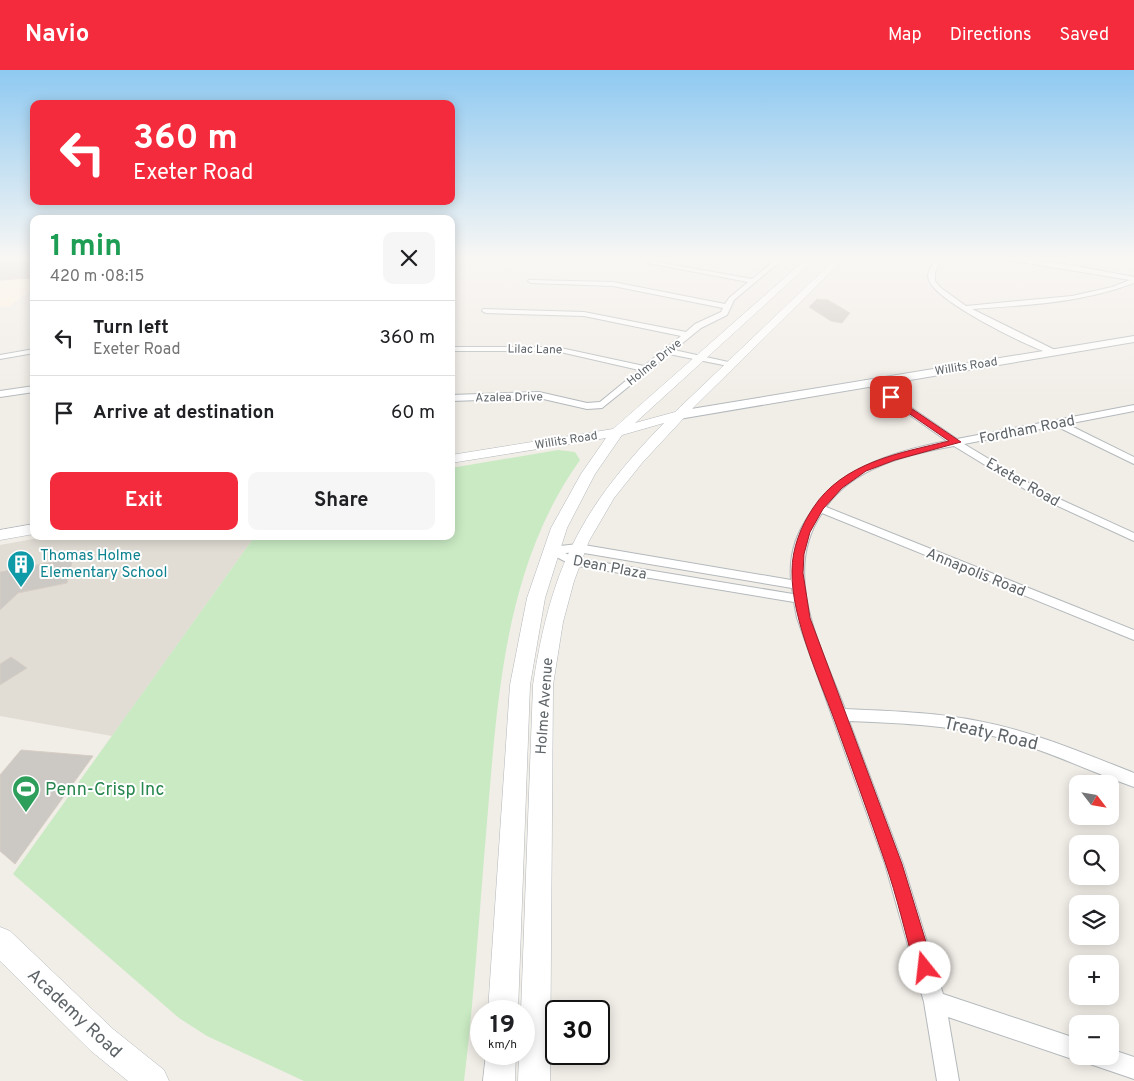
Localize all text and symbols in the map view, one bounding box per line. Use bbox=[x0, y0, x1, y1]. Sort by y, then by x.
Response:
text: Navio bbox=[25, 20, 89, 50]
text: Map bbox=[888, 24, 922, 47]
text: Directions bbox=[950, 24, 1032, 47]
text: Saved bbox=[1060, 24, 1109, 47]
text: 360 m bbox=[133, 117, 238, 161]
icon: left bbox=[50, 120, 115, 185]
text: Exeter Road bbox=[133, 160, 253, 187]
text: 1 min bbox=[50, 229, 122, 266]
button: close bbox=[383, 232, 435, 284]
text: 420 m · 08:15 bbox=[50, 267, 144, 287]
text: Turn left bbox=[93, 316, 169, 340]
icon: left bbox=[50, 324, 78, 352]
text: 360 m bbox=[379, 326, 435, 350]
street label: Holme Drive bbox=[624, 336, 685, 390]
text: Exeter Road bbox=[93, 340, 181, 360]
street label: Lilac Lane bbox=[507, 342, 563, 358]
street label: Willits Road bbox=[934, 354, 999, 380]
pin bbox=[870, 376, 912, 418]
icon: arrive bbox=[877, 383, 905, 411]
street label: Azalea Drive bbox=[475, 389, 543, 407]
icon: arrive bbox=[50, 399, 78, 427]
text: Arrive at destination bbox=[93, 401, 274, 425]
text: 60 m bbox=[391, 401, 435, 425]
street label: Fordham Road bbox=[978, 412, 1077, 449]
street label: Willits Road bbox=[534, 428, 599, 454]
street label: Exeter Road bbox=[982, 455, 1063, 512]
button: Exit bbox=[50, 472, 238, 530]
button: Share bbox=[248, 472, 435, 530]
street label: Annapolis Road bbox=[923, 545, 1028, 602]
place label: Thomas Holme Elementary School bbox=[40, 547, 167, 583]
building icon: Thomas Holme Elementary School bbox=[6, 549, 36, 588]
street label: Dean Plaza bbox=[571, 552, 648, 585]
street label: Holme Avenue bbox=[533, 657, 558, 755]
street label: Treaty Road bbox=[941, 712, 1040, 756]
sports icon: Penn-Crisp Inc bbox=[11, 774, 41, 813]
north arrow bbox=[1069, 775, 1119, 825]
map controls bbox=[1069, 775, 1119, 1065]
place label: Penn-Crisp Inc bbox=[45, 779, 164, 802]
button: search bbox=[1069, 835, 1119, 885]
button: layers bbox=[1069, 895, 1119, 945]
position arrow bbox=[898, 941, 950, 993]
button: + bbox=[1069, 955, 1119, 1005]
street label: Academy Road bbox=[22, 964, 126, 1064]
speed limit sign: 30 bbox=[545, 1000, 610, 1065]
text: 19 bbox=[490, 1010, 515, 1042]
button: − bbox=[1069, 1015, 1119, 1065]
text: km/h bbox=[488, 1037, 517, 1053]

